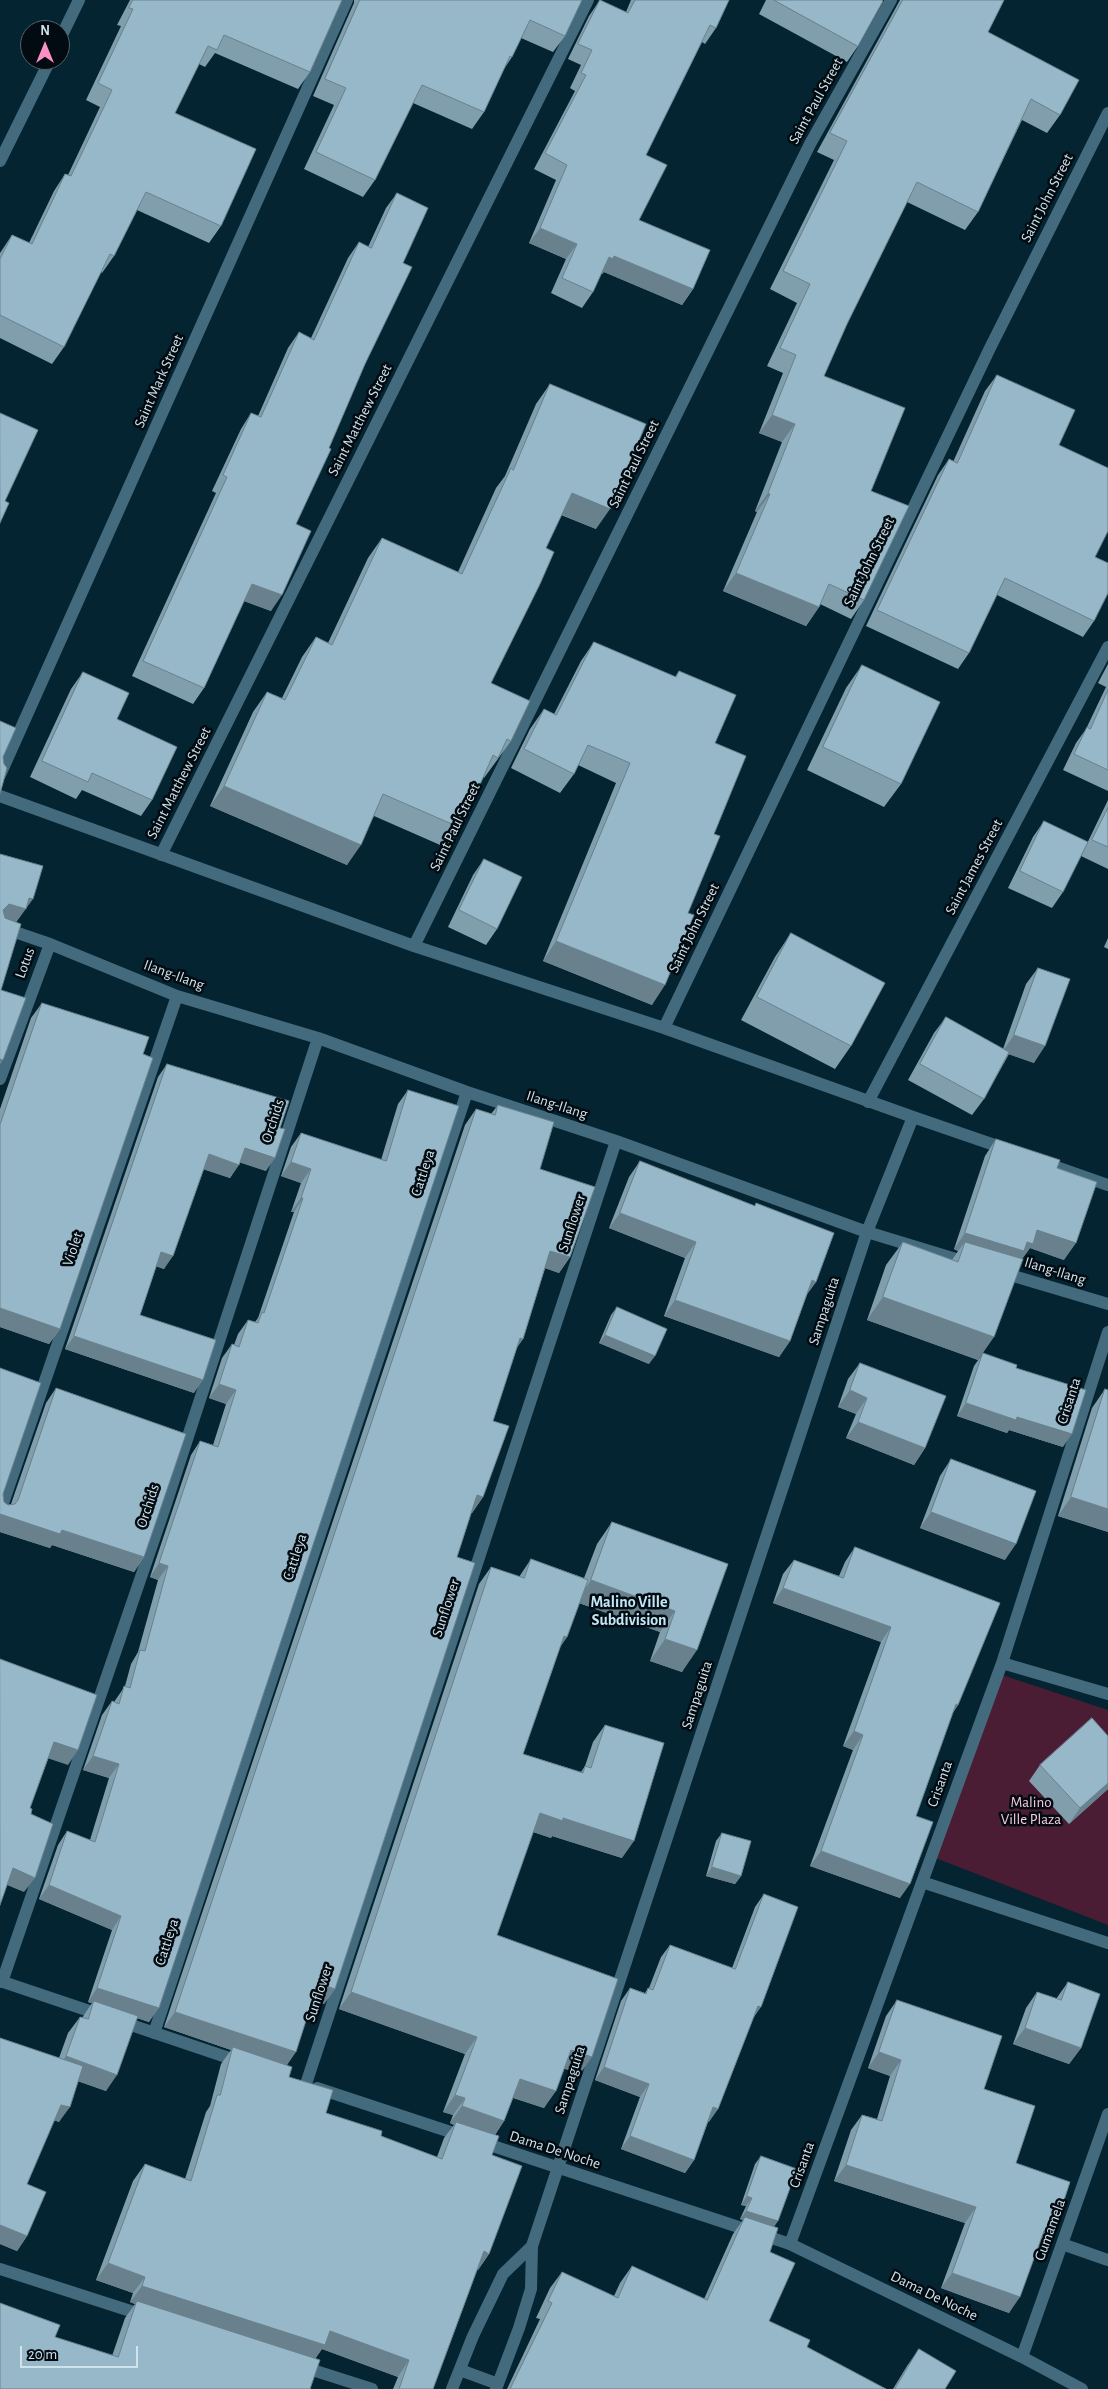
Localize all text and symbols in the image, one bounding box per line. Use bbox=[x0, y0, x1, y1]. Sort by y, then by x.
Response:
north arrow bbox=[20, 20, 70, 70]
text: N bbox=[40, 24, 50, 38]
street label: Saint Paul Street bbox=[785, 55, 847, 147]
street label: Saint John Street bbox=[1017, 151, 1077, 245]
street label: Saint Mark Street bbox=[130, 332, 188, 430]
street label: Saint Matthew Street bbox=[324, 361, 396, 479]
street label: Saint Paul Street bbox=[605, 417, 663, 511]
street label: Saint John Street bbox=[840, 514, 898, 610]
street label: Saint Matthew Street bbox=[143, 724, 215, 842]
street label: Saint Paul Street bbox=[426, 780, 484, 874]
street label: Saint James Street bbox=[941, 816, 1007, 918]
street label: Saint John Street bbox=[665, 880, 723, 976]
street label: Lotus bbox=[11, 945, 39, 981]
street label: Ilang-Ilang bbox=[141, 956, 207, 994]
street label: Ilang-Ilang bbox=[524, 1087, 590, 1123]
street label: Orchids bbox=[258, 1097, 288, 1145]
street label: Cattleya bbox=[407, 1147, 439, 1199]
street label: Sunflower bbox=[554, 1192, 590, 1254]
street label: Violet bbox=[59, 1230, 87, 1268]
street label: Ilang-Ilang bbox=[1022, 1253, 1088, 1289]
street label: Sampaguita bbox=[805, 1275, 843, 1347]
street label: Crisanta bbox=[1053, 1376, 1085, 1426]
street label: Orchids bbox=[133, 1482, 163, 1530]
street label: Cattleya bbox=[279, 1531, 311, 1583]
street label: Sunflower bbox=[428, 1577, 464, 1639]
district label: Malino Ville Subdivision bbox=[591, 1592, 667, 1630]
street label: Sampaguita bbox=[678, 1659, 716, 1731]
street label: Crisanta bbox=[923, 1758, 957, 1810]
park label: Malino Ville Plaza bbox=[1001, 1793, 1061, 1828]
street label: Cattleya bbox=[151, 1916, 183, 1968]
street label: Sunflower bbox=[301, 1962, 337, 2024]
street label: Sampaguita bbox=[551, 2044, 589, 2116]
street label: Dama De Noche bbox=[507, 2127, 603, 2173]
street label: Crisanta bbox=[785, 2139, 819, 2191]
street label: Gumamela bbox=[1031, 2197, 1069, 2263]
street label: Dama De Noche bbox=[887, 2267, 981, 2325]
scale bar bbox=[22, 2336, 140, 2368]
text: 20 m bbox=[28, 2347, 57, 2362]

